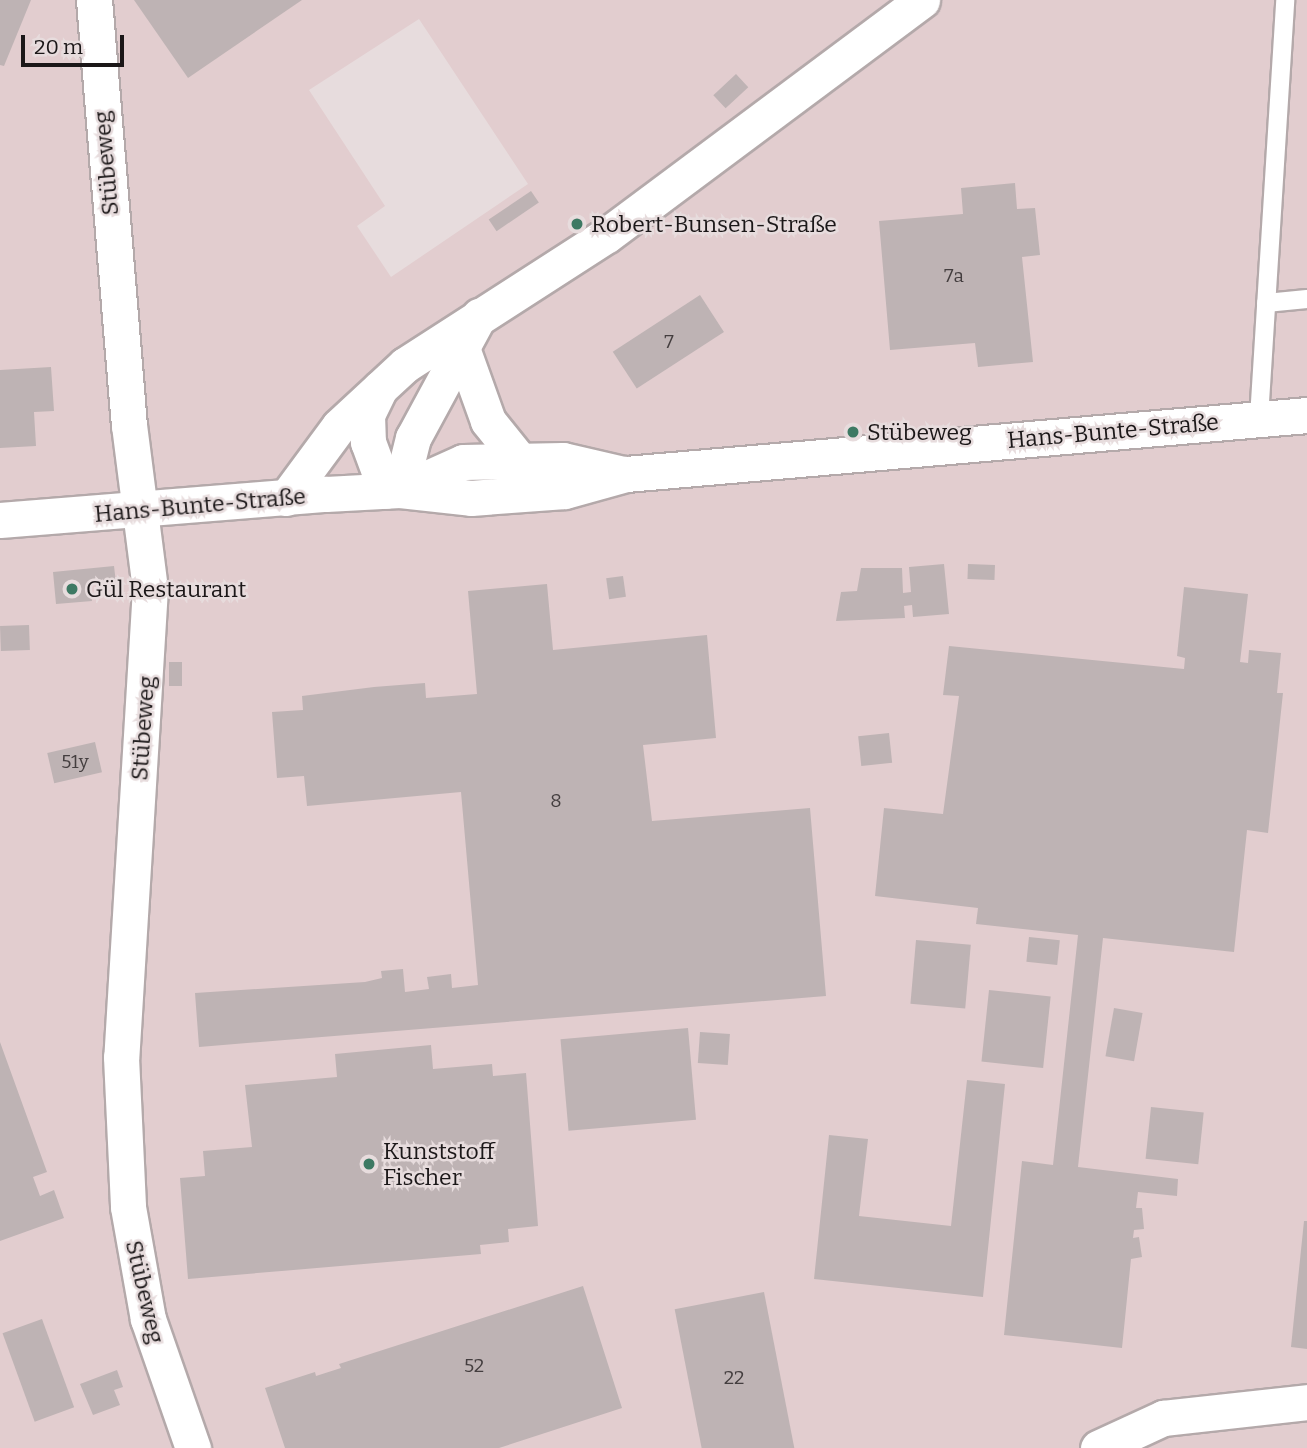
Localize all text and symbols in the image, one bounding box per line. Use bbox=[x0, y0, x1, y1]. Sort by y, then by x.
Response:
scale bar bbox=[24, 21, 128, 65]
text: 20 m bbox=[34, 34, 83, 60]
street label: Stübeweg bbox=[88, 110, 124, 216]
place label: Robert-Bunsen-Straße bbox=[591, 210, 837, 238]
marker: Robert-Bunsen-Straße bbox=[569, 216, 585, 232]
house number: 7a bbox=[944, 265, 964, 287]
house number: 7 bbox=[664, 331, 674, 353]
street label: Hans-Bunte-Straße bbox=[1006, 408, 1220, 454]
place label: Stübeweg bbox=[867, 418, 972, 446]
marker: Stübeweg bbox=[845, 424, 861, 440]
street label: Hans-Bunte-Straße bbox=[93, 482, 307, 528]
place label: Gül Restaurant bbox=[86, 575, 246, 603]
marker: Gül Restaurant bbox=[64, 581, 80, 597]
street label: Stübeweg bbox=[126, 675, 160, 781]
house number: 51y bbox=[61, 751, 89, 773]
house number: 8 bbox=[550, 790, 562, 812]
place label: Kunststoff Fischer bbox=[383, 1137, 494, 1191]
marker: Kunststoff Fischer bbox=[361, 1156, 377, 1172]
street label: Stübeweg bbox=[120, 1238, 170, 1346]
house number: 52 bbox=[464, 1355, 484, 1377]
house number: 22 bbox=[724, 1367, 744, 1389]

